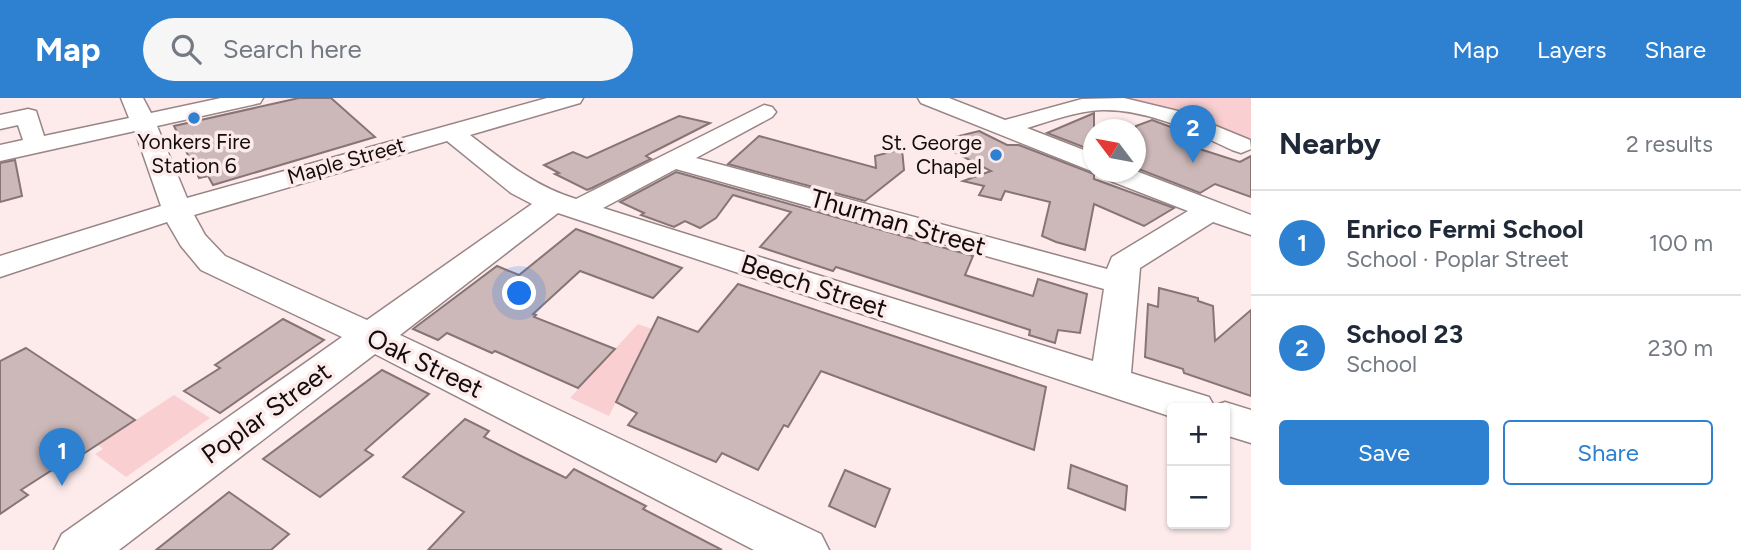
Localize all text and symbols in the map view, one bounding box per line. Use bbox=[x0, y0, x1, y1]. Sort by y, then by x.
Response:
search box bbox=[143, 18, 633, 81]
text: Map bbox=[35, 30, 101, 69]
icon: search bbox=[167, 30, 205, 68]
text: Search here bbox=[223, 33, 362, 65]
text: Map bbox=[1452, 35, 1499, 64]
text: Layers bbox=[1537, 35, 1606, 64]
text: Share bbox=[1644, 35, 1706, 64]
pin: 2 bbox=[1170, 105, 1216, 163]
marker: Yonkers Fire Station 6 bbox=[186, 110, 202, 126]
north arrow bbox=[1083, 119, 1146, 182]
text: Nearby bbox=[1279, 125, 1381, 162]
place label: Yonkers Fire Station 6 bbox=[137, 129, 251, 178]
place label: St. George Chapel bbox=[881, 130, 982, 179]
text: 2 results bbox=[1626, 130, 1713, 158]
street label: Maple Street bbox=[284, 132, 407, 189]
marker: St. George Chapel bbox=[988, 147, 1004, 163]
street label: Thurman Street bbox=[806, 182, 990, 262]
text: Enrico Fermi School bbox=[1346, 213, 1584, 245]
text: 1 bbox=[1297, 229, 1307, 257]
text: 100 m bbox=[1649, 229, 1713, 257]
text: School · Poplar Street bbox=[1346, 245, 1569, 273]
street label: Beech Street bbox=[737, 247, 891, 325]
your location bbox=[502, 276, 536, 310]
text: School 23 bbox=[1346, 318, 1463, 350]
street label: Oak Street bbox=[362, 321, 488, 405]
text: 2 bbox=[1295, 334, 1309, 362]
text: 230 m bbox=[1648, 334, 1713, 362]
text: School bbox=[1346, 350, 1417, 378]
street label: Poplar Street bbox=[195, 355, 337, 471]
map controls bbox=[1167, 403, 1230, 529]
button: + bbox=[1167, 403, 1230, 466]
button: Save bbox=[1279, 420, 1489, 485]
button: Share bbox=[1503, 420, 1713, 485]
pin: 1 bbox=[39, 428, 85, 486]
button: − bbox=[1167, 466, 1230, 529]

